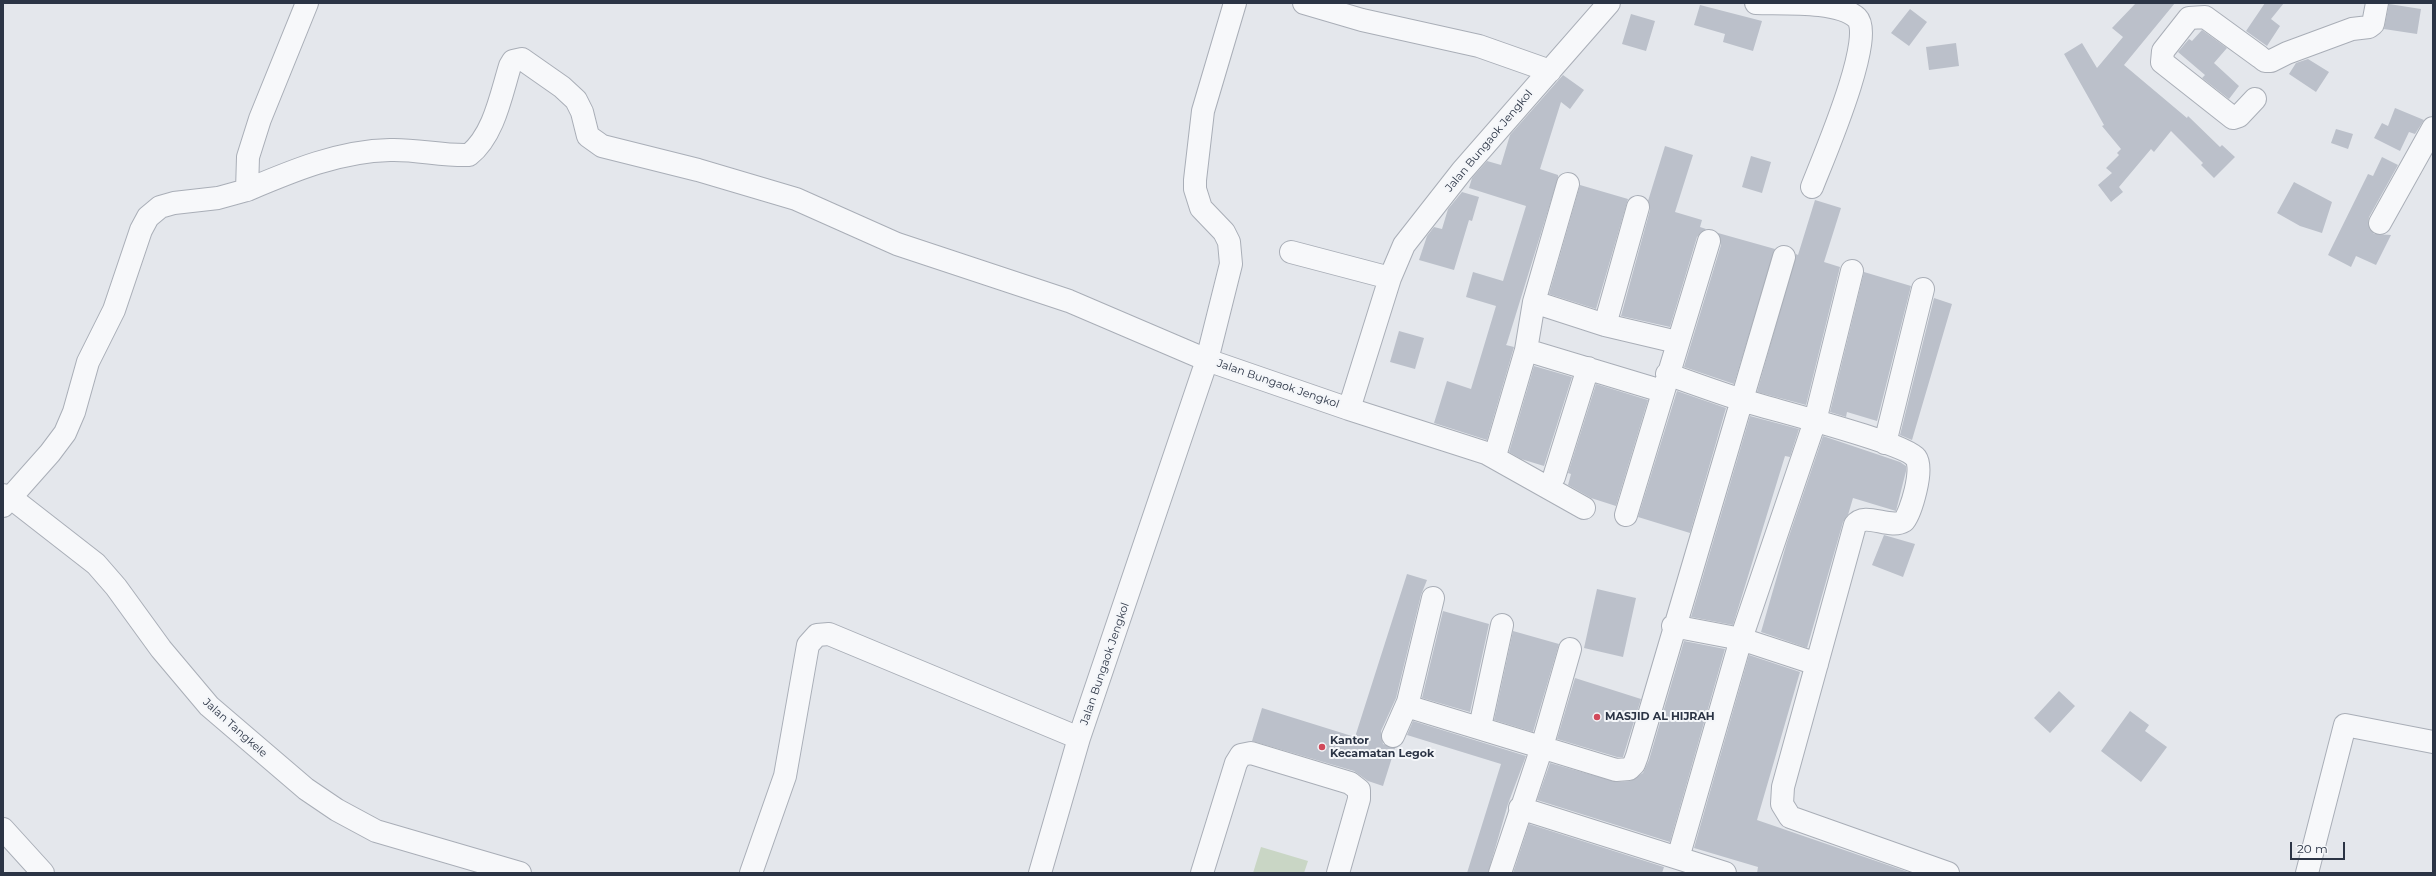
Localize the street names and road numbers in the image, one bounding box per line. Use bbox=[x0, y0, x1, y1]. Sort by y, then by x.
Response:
street label: Jalan Bungaok Jengkol bbox=[1443, 88, 1535, 194]
street label: Jalan Bungaok Jengkol bbox=[1215, 357, 1341, 411]
street label: Jalan Bungaok Jengkol bbox=[1078, 601, 1132, 727]
street label: Jalan Tangkele bbox=[200, 696, 270, 760]

